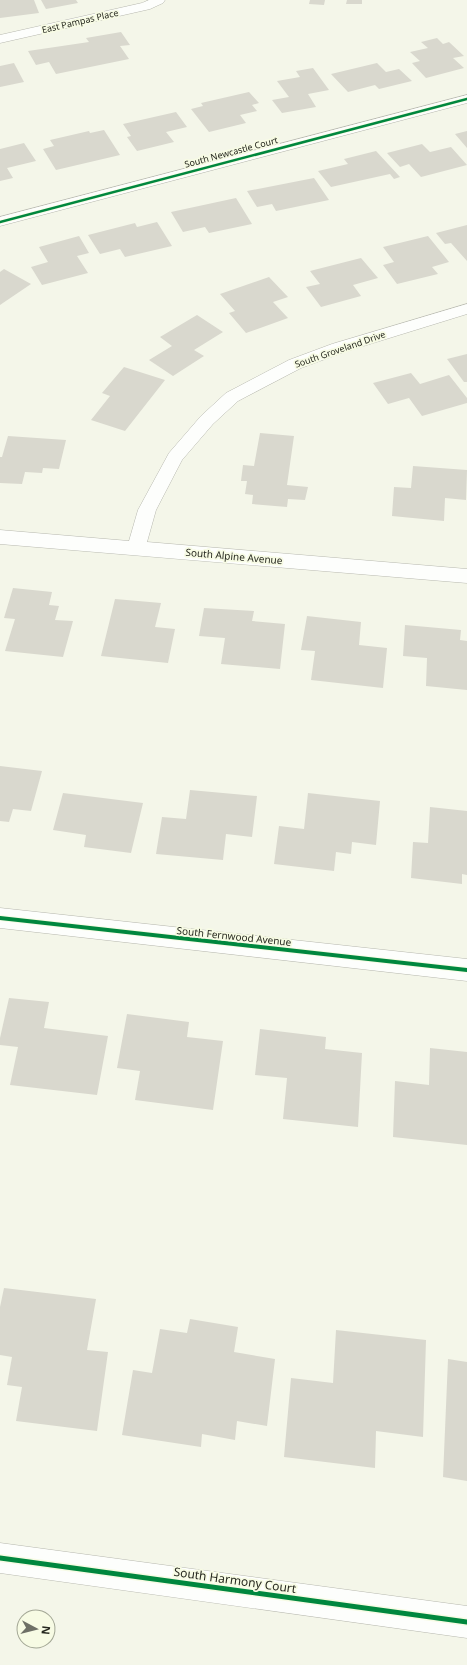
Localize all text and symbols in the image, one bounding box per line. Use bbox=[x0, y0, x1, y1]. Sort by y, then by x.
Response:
street label: East Pampas Place bbox=[40, 6, 120, 36]
street label: South Newcastle Court bbox=[183, 133, 280, 171]
street label: South Groveland Drive bbox=[293, 327, 387, 371]
street label: South Alpine Avenue bbox=[185, 545, 283, 567]
street label: South Fernwood Avenue bbox=[176, 923, 292, 949]
street label: South Harmony Court bbox=[173, 1563, 298, 1597]
north arrow bbox=[16, 1609, 56, 1649]
text: N bbox=[38, 1625, 54, 1636]

